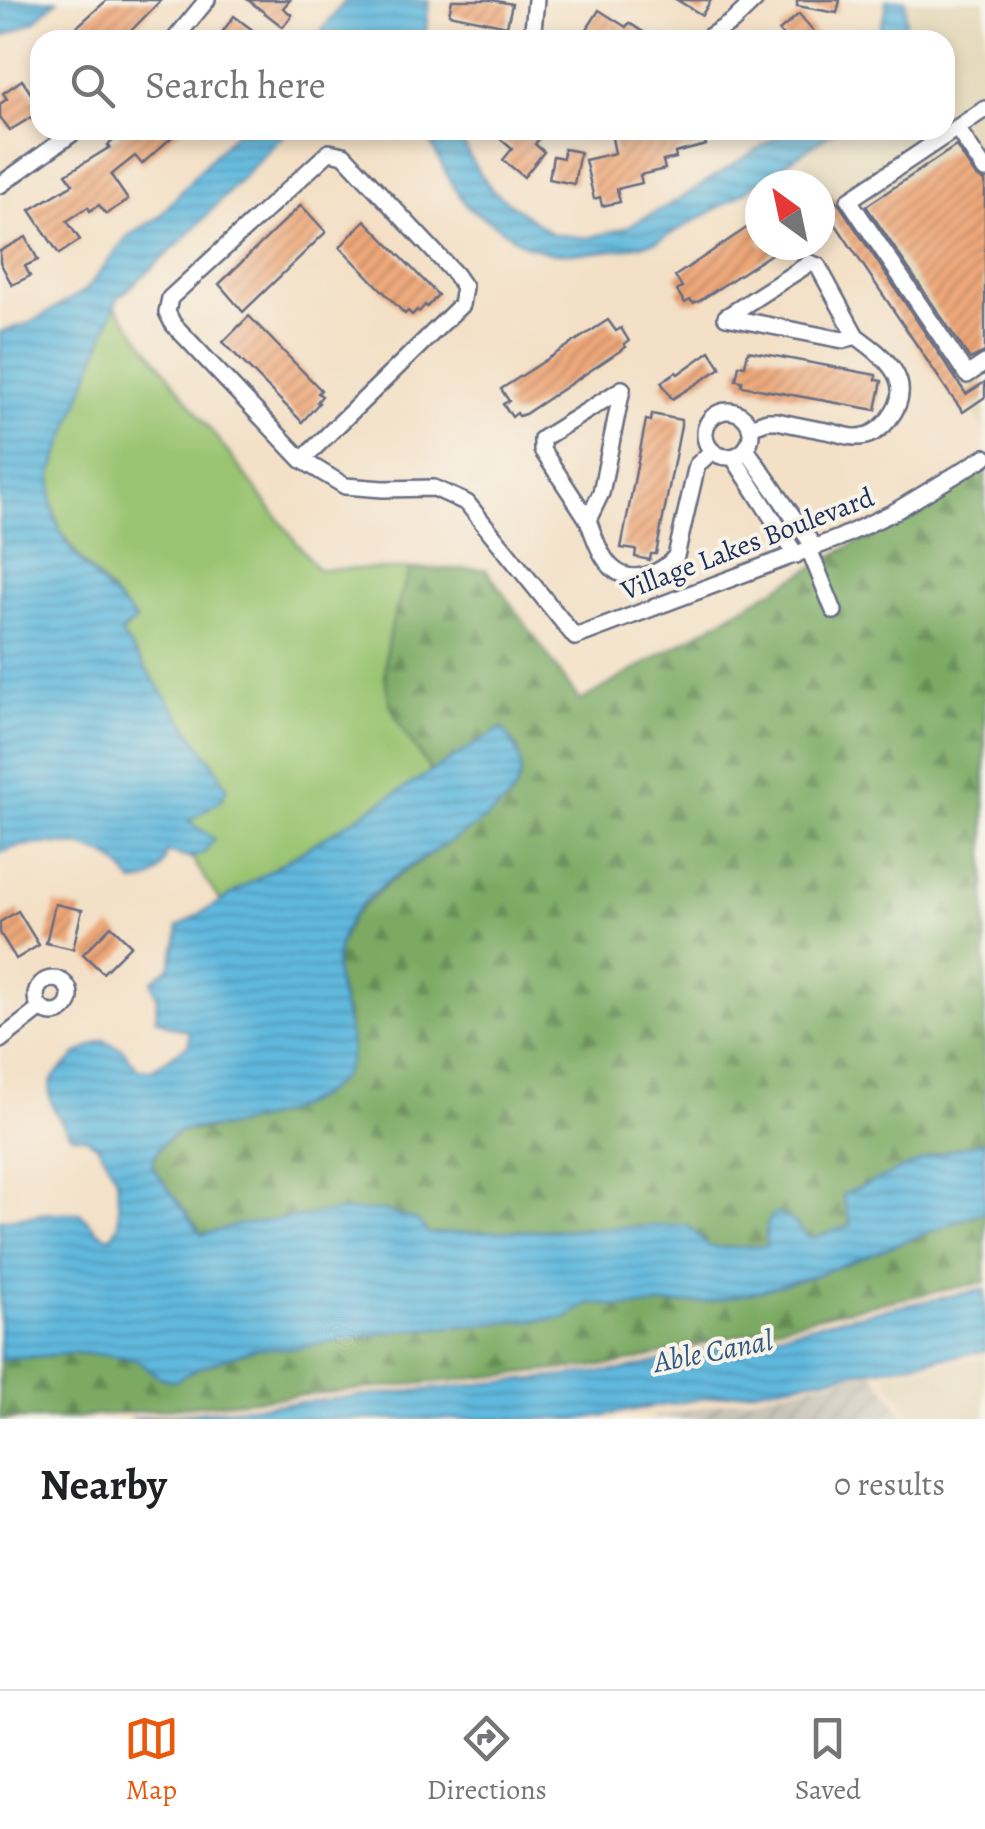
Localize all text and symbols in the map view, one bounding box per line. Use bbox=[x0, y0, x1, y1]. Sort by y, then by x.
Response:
search box bbox=[30, 30, 955, 140]
icon: search bbox=[65, 58, 120, 113]
text: Search here bbox=[145, 59, 326, 111]
north arrow bbox=[745, 170, 835, 260]
street label: Village Lakes Boulevard bbox=[614, 478, 880, 610]
water label: Able Canal bbox=[648, 1320, 776, 1383]
text: Nearby bbox=[40, 1456, 167, 1513]
text: 0 results bbox=[834, 1462, 945, 1506]
tab: Map bbox=[124, 1711, 179, 1809]
tab: Directions bbox=[427, 1711, 547, 1809]
tab: Saved bbox=[795, 1711, 861, 1809]

